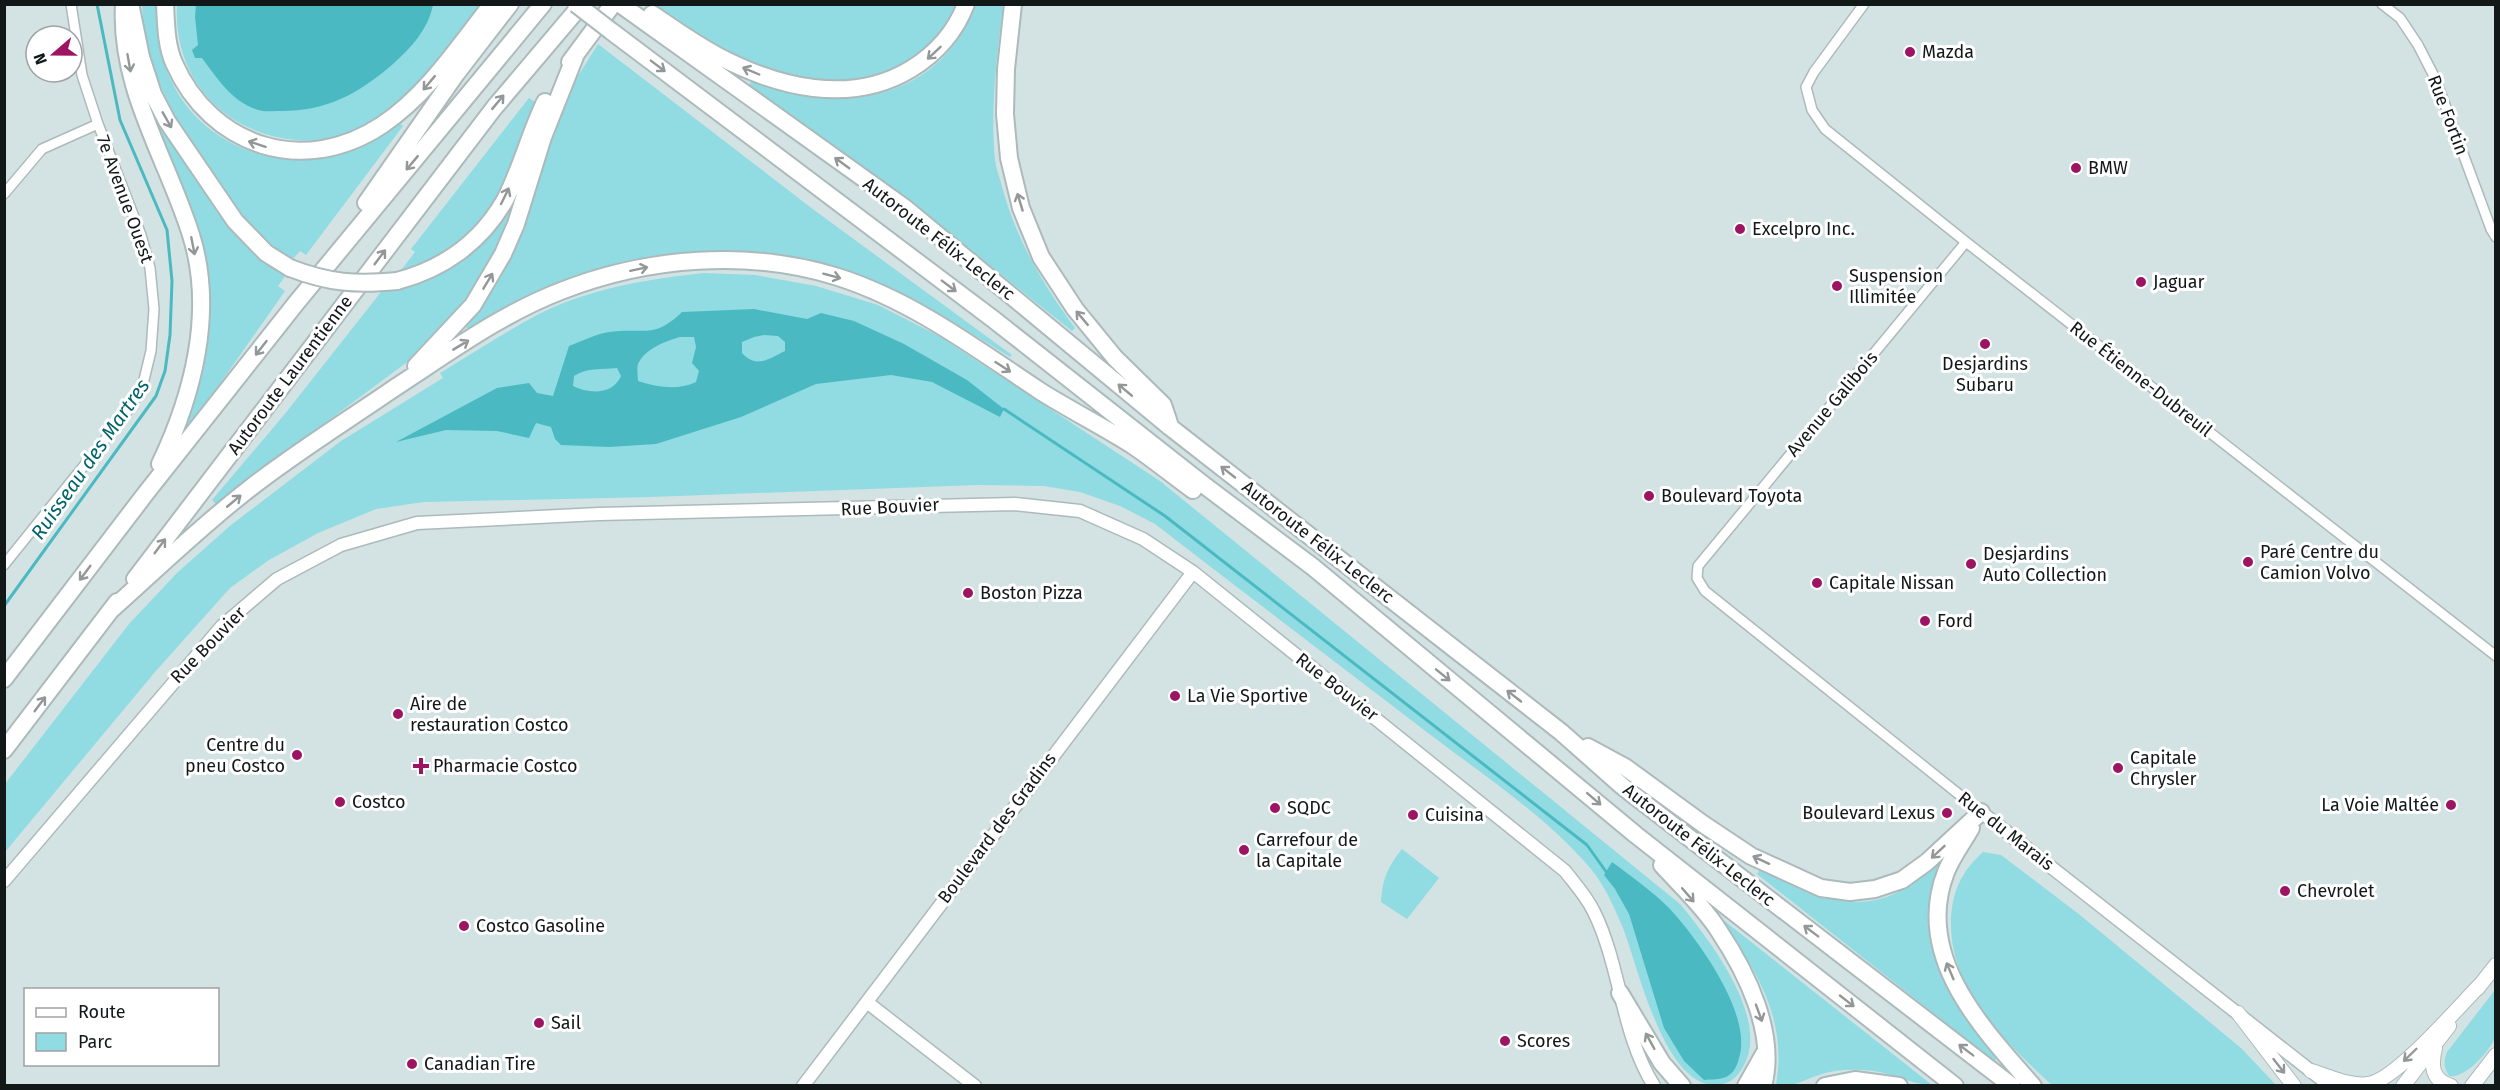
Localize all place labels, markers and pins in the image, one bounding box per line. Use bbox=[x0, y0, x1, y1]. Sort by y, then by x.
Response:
place label: Mazda bbox=[1922, 41, 1974, 63]
marker: Mazda bbox=[1903, 45, 1917, 59]
place label: BMW bbox=[2088, 157, 2128, 179]
marker: BMW bbox=[2069, 161, 2083, 175]
place label: Excelpro Inc. bbox=[1752, 218, 1855, 240]
marker: Excelpro Inc. bbox=[1733, 222, 1747, 236]
place label: Suspension Illimitée bbox=[1849, 265, 1943, 308]
place label: Jaguar bbox=[2153, 271, 2205, 293]
marker: Jaguar bbox=[2134, 275, 2148, 289]
marker: Suspension Illimitée bbox=[1830, 279, 1844, 293]
marker: Desjardins Subaru bbox=[1978, 337, 1992, 351]
place label: Desjardins Subaru bbox=[1942, 353, 2028, 396]
place label: Boulevard Toyota bbox=[1661, 485, 1802, 507]
marker: Boulevard Toyota bbox=[1642, 489, 1656, 503]
place label: Paré Centre du Camion Volvo bbox=[2260, 541, 2379, 584]
place label: Desjardins Auto Collection bbox=[1983, 543, 2107, 586]
marker: Paré Centre du Camion Volvo bbox=[2241, 555, 2255, 569]
marker: Desjardins Auto Collection bbox=[1964, 557, 1978, 571]
place label: Capitale Nissan bbox=[1829, 572, 1954, 594]
marker: Capitale Nissan bbox=[1810, 576, 1824, 590]
place label: Boston Pizza bbox=[980, 582, 1083, 604]
marker: Boston Pizza bbox=[961, 586, 975, 600]
place label: Ford bbox=[1937, 610, 1973, 632]
marker: Ford bbox=[1918, 614, 1932, 628]
place label: La Vie Sportive bbox=[1187, 685, 1308, 707]
marker: La Vie Sportive bbox=[1168, 689, 1182, 703]
place label: Aire de restauration Costco bbox=[410, 693, 568, 736]
marker: Aire de restauration Costco bbox=[391, 707, 405, 721]
place label: Centre du pneu Costco bbox=[185, 734, 285, 777]
place label: Capitale Chrysler bbox=[2130, 747, 2197, 790]
marker: Centre du pneu Costco bbox=[290, 748, 304, 762]
place label: Pharmacie Costco bbox=[433, 755, 578, 777]
marker: Pharmacie Costco bbox=[414, 759, 428, 773]
marker: Capitale Chrysler bbox=[2111, 761, 2125, 775]
place label: Costco bbox=[352, 791, 406, 813]
place label: La Voie Maltée bbox=[2321, 794, 2439, 816]
marker: Costco bbox=[333, 795, 347, 809]
place label: SQDC bbox=[1287, 797, 1331, 819]
marker: La Voie Maltée bbox=[2444, 798, 2458, 812]
marker: SQDC bbox=[1268, 801, 1282, 815]
place label: Boulevard Lexus bbox=[1802, 802, 1935, 824]
place label: Cuisina bbox=[1425, 804, 1484, 826]
marker: Boulevard Lexus bbox=[1940, 806, 1954, 820]
marker: Cuisina bbox=[1406, 808, 1420, 822]
place label: Carrefour de la Capitale bbox=[1256, 829, 1358, 872]
marker: Carrefour de la Capitale bbox=[1237, 843, 1251, 857]
place label: Chevrolet bbox=[2297, 880, 2375, 902]
marker: Chevrolet bbox=[2278, 884, 2292, 898]
place label: Costco Gasoline bbox=[476, 915, 605, 937]
marker: Costco Gasoline bbox=[457, 919, 471, 933]
place label: Sail bbox=[551, 1012, 581, 1034]
marker: Sail bbox=[532, 1016, 546, 1030]
place label: Scores bbox=[1517, 1030, 1570, 1052]
marker: Scores bbox=[1498, 1034, 1512, 1048]
place label: Canadian Tire bbox=[424, 1053, 536, 1075]
marker: Canadian Tire bbox=[405, 1057, 419, 1071]

